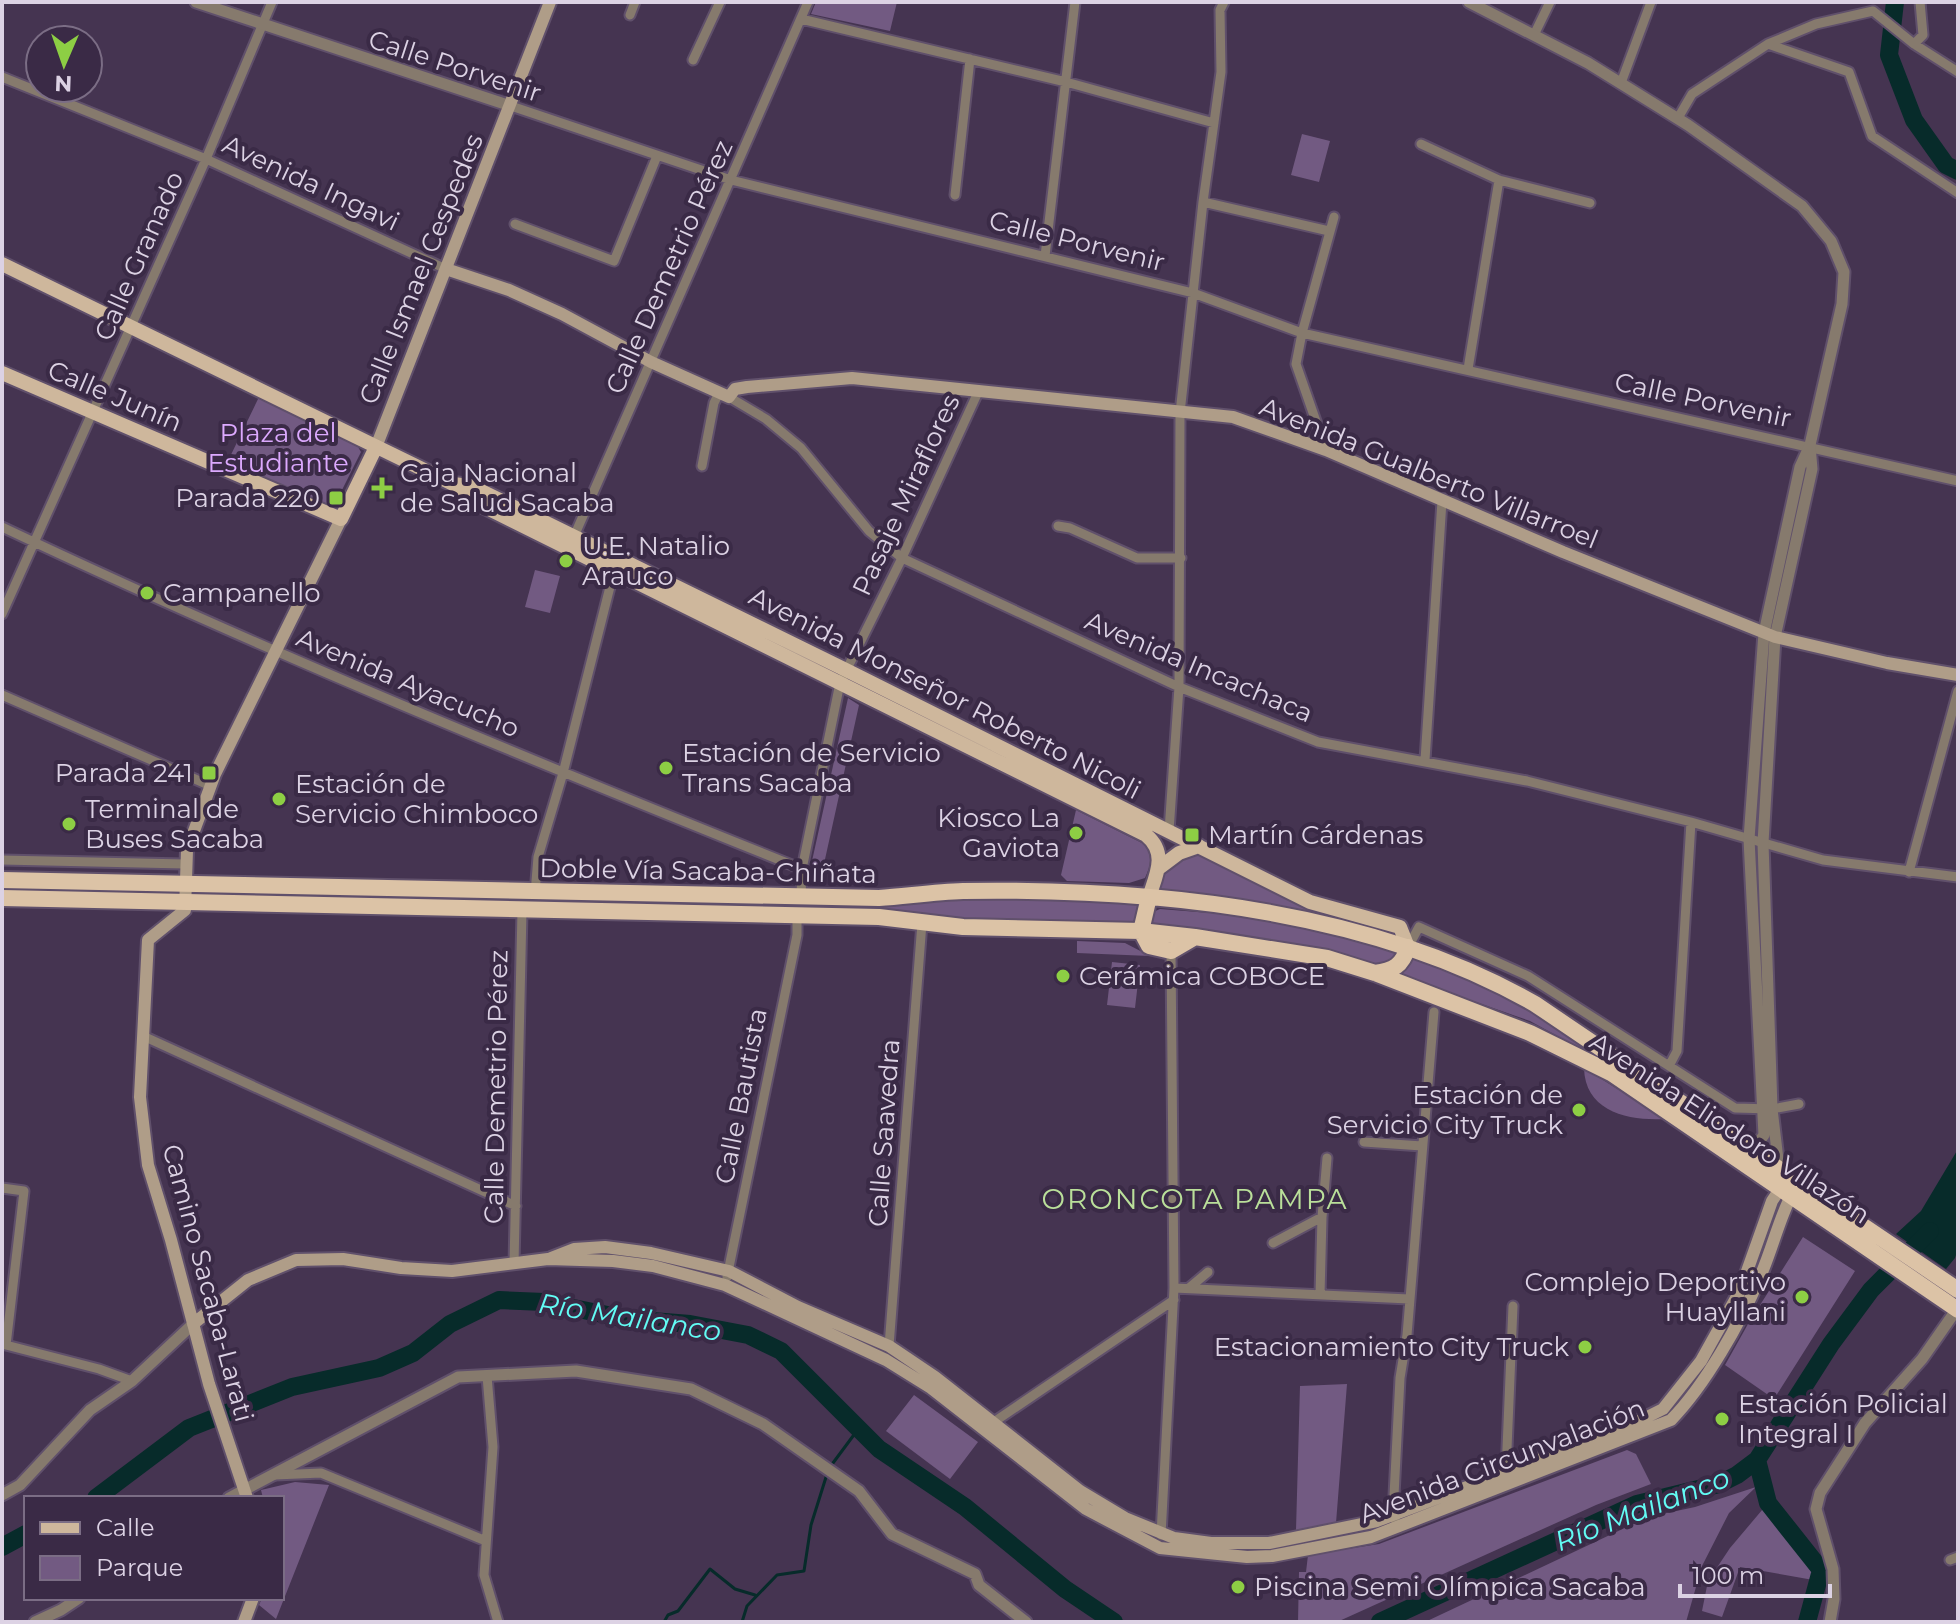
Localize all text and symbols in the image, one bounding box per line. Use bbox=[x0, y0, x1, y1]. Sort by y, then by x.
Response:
street label: Calle Porvenir bbox=[364, 23, 546, 109]
north arrow bbox=[24, 24, 104, 104]
text: N bbox=[54, 70, 73, 97]
street label: Avenida Ingavi bbox=[218, 128, 404, 238]
street label: Calle Ismael Cespedes bbox=[352, 129, 490, 409]
street label: Calle Demetrio Pérez bbox=[599, 135, 739, 399]
street label: Calle Granado bbox=[87, 166, 191, 346]
street label: Calle Porvenir bbox=[986, 204, 1168, 278]
street label: Calle Junín bbox=[43, 353, 187, 439]
street label: Calle Porvenir bbox=[1612, 366, 1794, 434]
street label: Pasaje Miraflores bbox=[845, 389, 967, 601]
street label: Avenida Gualberto Villarroel bbox=[1255, 390, 1603, 556]
park label: Plaza del Estudiante bbox=[207, 417, 349, 479]
place label: Caja Nacional de Salud Sacaba bbox=[400, 457, 615, 519]
marker: Caja Nacional de Salud Sacaba bbox=[371, 477, 393, 499]
place label: Parada 220 bbox=[175, 482, 320, 514]
marker: Parada 220 bbox=[327, 489, 345, 507]
place label: U.E. Natalio Arauco bbox=[582, 530, 730, 592]
marker: U.E. Natalio Arauco bbox=[557, 552, 575, 570]
place label: Campanello bbox=[163, 577, 321, 609]
street label: Avenida Monseñor Roberto Nicoli bbox=[744, 580, 1146, 806]
marker: Campanello bbox=[138, 584, 156, 602]
street label: Avenida Incachaca bbox=[1080, 605, 1318, 729]
street label: Avenida Ayacucho bbox=[292, 622, 524, 744]
place label: Estación de Servicio Trans Sacaba bbox=[682, 737, 941, 799]
place label: Parada 241 bbox=[55, 757, 193, 789]
marker: Estación de Servicio Trans Sacaba bbox=[657, 759, 675, 777]
marker: Parada 241 bbox=[200, 764, 218, 782]
place label: Estación de Servicio Chimboco bbox=[295, 768, 538, 830]
marker: Estación de Servicio Chimboco bbox=[270, 790, 288, 808]
place label: Terminal de Buses Sacaba bbox=[85, 793, 264, 855]
place label: Kiosco La Gaviota bbox=[937, 802, 1060, 864]
marker: Terminal de Buses Sacaba bbox=[60, 815, 78, 833]
place label: Martín Cárdenas bbox=[1208, 819, 1424, 851]
marker: Kiosco La Gaviota bbox=[1067, 824, 1085, 842]
marker: Martín Cárdenas bbox=[1183, 826, 1201, 844]
street label: Doble Vía Sacaba-Chiñata bbox=[539, 852, 877, 890]
street label: Calle Demetrio Pérez bbox=[478, 950, 514, 1224]
place label: Cerámica COBOCE bbox=[1079, 960, 1325, 992]
marker: Cerámica COBOCE bbox=[1054, 967, 1072, 985]
street label: Calle Bautista bbox=[708, 1006, 774, 1186]
street label: Avenida Eliodoro Villazón bbox=[1584, 1025, 1876, 1231]
street label: Calle Saavedra bbox=[861, 1038, 907, 1228]
place label: Estación de Servicio City Truck bbox=[1327, 1079, 1563, 1141]
marker: Estación de Servicio City Truck bbox=[1570, 1101, 1588, 1119]
street label: Camino Sacaba-Larati bbox=[156, 1141, 260, 1425]
district label: ORONCOTA PAMPA bbox=[1041, 1182, 1349, 1216]
place label: Complejo Deportivo Huayllani bbox=[1524, 1266, 1786, 1328]
water label: Río Mailanco bbox=[536, 1286, 724, 1348]
marker: Complejo Deportivo Huayllani bbox=[1793, 1288, 1811, 1306]
place label: Estacionamiento City Truck bbox=[1214, 1331, 1569, 1363]
marker: Estacionamiento City Truck bbox=[1576, 1338, 1594, 1356]
place label: Estación Policial Integral I bbox=[1738, 1388, 1948, 1450]
street label: Avenida Circunvalación bbox=[1355, 1392, 1649, 1530]
marker: Estación Policial Integral I bbox=[1713, 1410, 1731, 1428]
water label: Río Mailanco bbox=[1550, 1460, 1734, 1558]
legend bbox=[24, 1496, 284, 1600]
text: Calle bbox=[96, 1513, 154, 1542]
scale bar bbox=[1680, 1548, 1830, 1598]
text: Parque bbox=[96, 1553, 183, 1582]
text: 100 m bbox=[1692, 1561, 1764, 1590]
place label: Piscina Semi Olímpica Sacaba bbox=[1254, 1571, 1646, 1603]
marker: Piscina Semi Olímpica Sacaba bbox=[1229, 1578, 1247, 1596]

